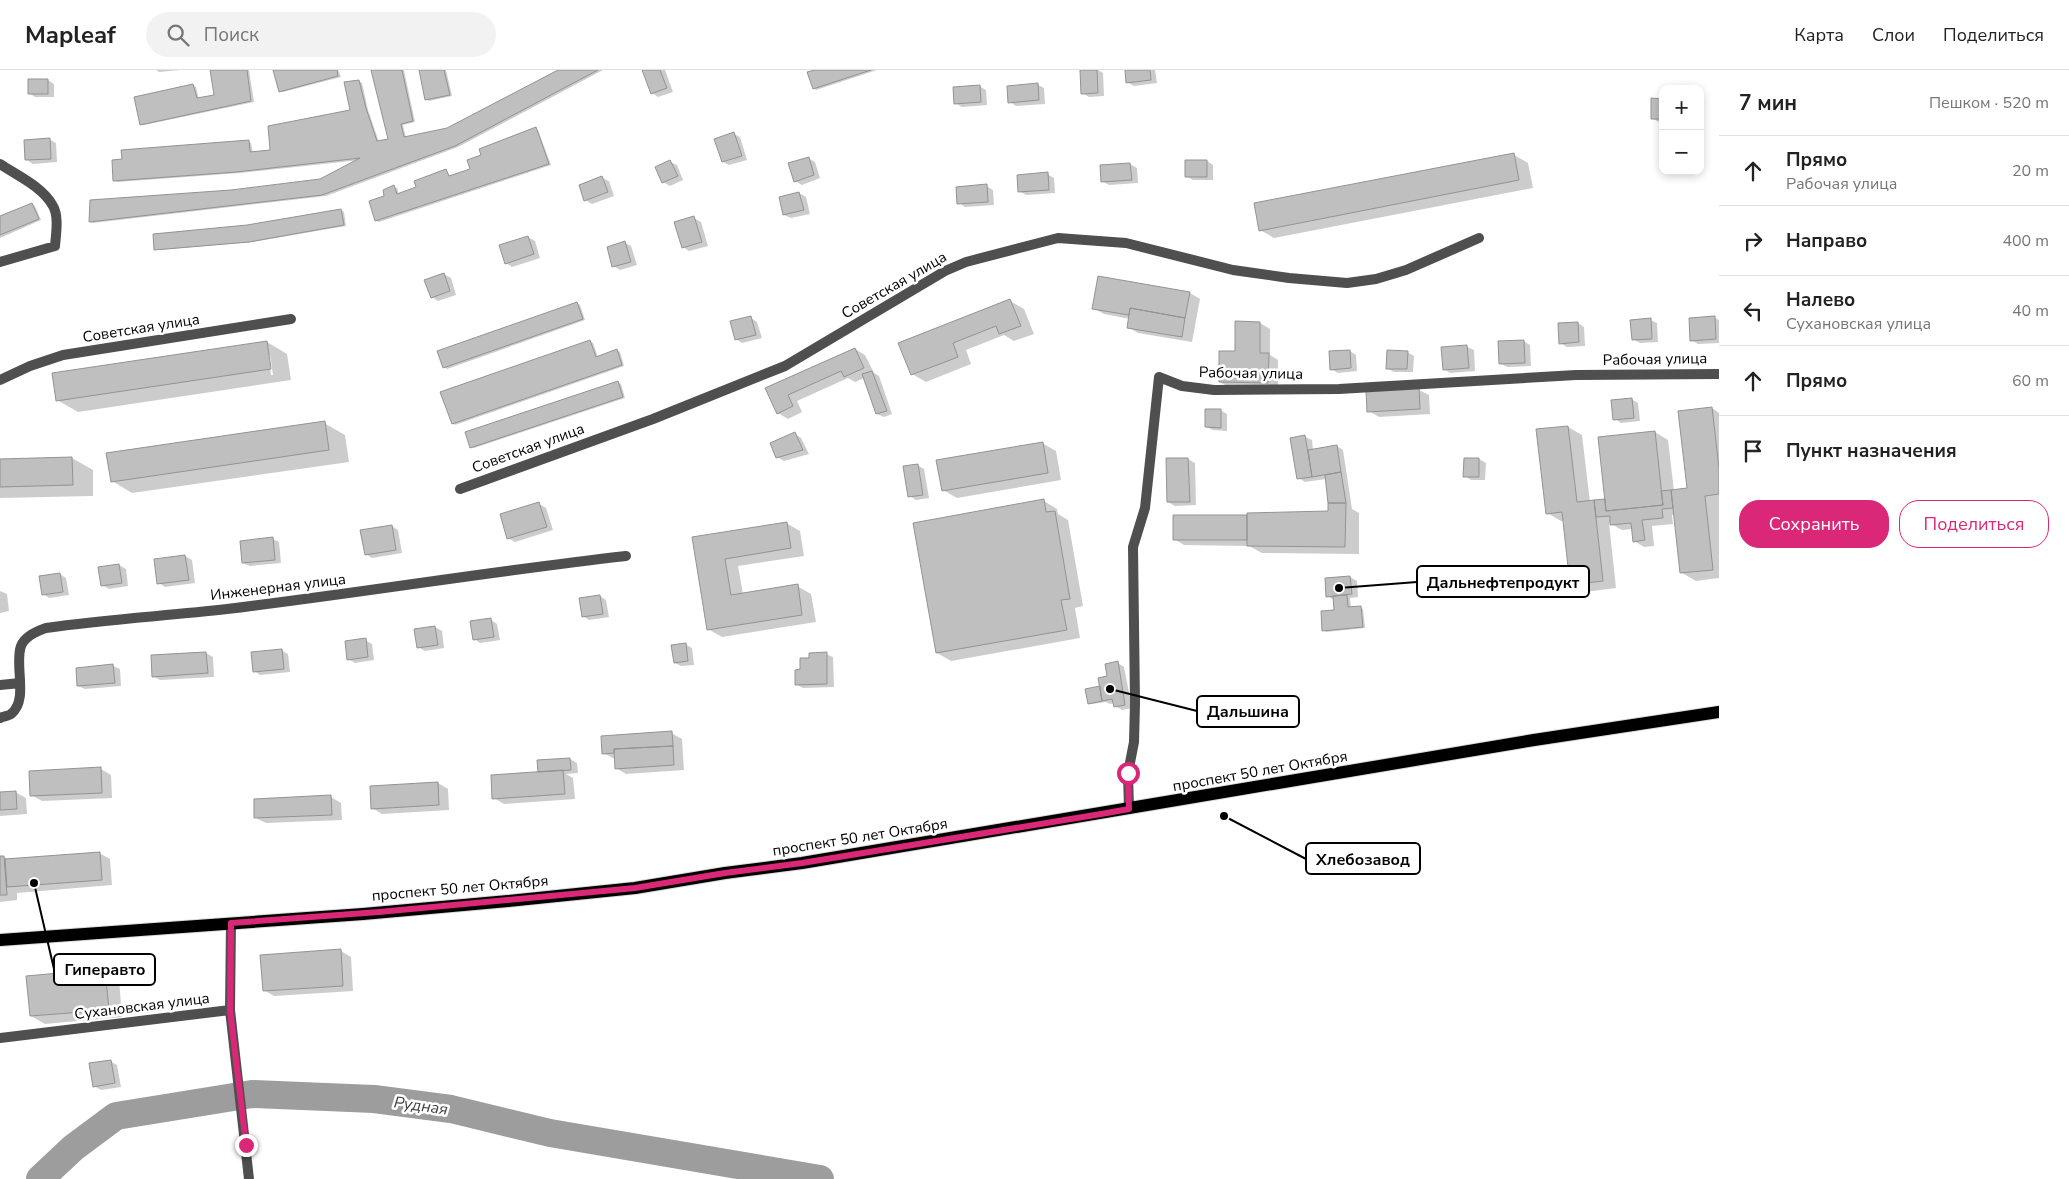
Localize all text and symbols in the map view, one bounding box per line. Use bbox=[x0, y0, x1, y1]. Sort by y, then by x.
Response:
search box bbox=[146, 12, 496, 57]
text: Mapleaf bbox=[25, 19, 116, 51]
icon: search bbox=[164, 21, 192, 49]
text: Поиск bbox=[204, 22, 259, 48]
text: Карта bbox=[1794, 23, 1844, 47]
text: Слои bbox=[1872, 23, 1915, 47]
text: Поделиться bbox=[1943, 23, 2044, 47]
map controls bbox=[1659, 85, 1704, 175]
button: + bbox=[1659, 85, 1704, 130]
text: 7 мин bbox=[1739, 89, 1797, 117]
text: Пешком · 520 m bbox=[1929, 92, 2049, 114]
button: − bbox=[1659, 130, 1704, 175]
text: Прямо bbox=[1786, 147, 1847, 173]
icon: ahead bbox=[1739, 157, 1767, 185]
text: 20 m bbox=[2012, 160, 2049, 182]
text: Рабочая улица bbox=[1786, 173, 1898, 195]
icon: right bbox=[1739, 227, 1767, 255]
text: Направо bbox=[1786, 228, 1867, 254]
text: 400 m bbox=[2002, 230, 2049, 252]
street label: Советская улица bbox=[838, 247, 950, 323]
text: Налево bbox=[1786, 287, 1855, 313]
icon: left bbox=[1739, 297, 1767, 325]
text: 40 m bbox=[2012, 300, 2049, 322]
street label: Советская улица bbox=[81, 309, 201, 347]
text: Сухановская улица bbox=[1786, 313, 1931, 335]
street label: Рабочая улица bbox=[1603, 348, 1707, 370]
street label: Рабочая улица bbox=[1199, 362, 1303, 384]
icon: ahead bbox=[1739, 367, 1767, 395]
text: Прямо bbox=[1786, 368, 1847, 394]
text: 60 m bbox=[2012, 370, 2049, 392]
street label: Советская улица bbox=[469, 418, 587, 478]
icon: arrive bbox=[1739, 437, 1767, 465]
text: Пункт назначения bbox=[1786, 438, 1957, 464]
button: Сохранить bbox=[1739, 500, 1889, 548]
button: Поделиться bbox=[1899, 500, 2049, 548]
callout: Дальнефтепродукт bbox=[1417, 566, 1589, 597]
street label: Инженерная улица bbox=[209, 569, 347, 605]
text: Дальнефтепродукт bbox=[1427, 572, 1580, 594]
callout: Дальшина bbox=[1197, 696, 1299, 727]
text: Дальшина bbox=[1207, 701, 1289, 723]
street label: проспект 50 лет Октября bbox=[1171, 746, 1349, 796]
route start bbox=[1117, 762, 1140, 785]
street label: проспект 50 лет Октября bbox=[771, 813, 949, 861]
callout: Хлебозавод bbox=[1306, 843, 1420, 874]
text: Хлебозавод bbox=[1315, 849, 1410, 871]
street label: проспект 50 лет Октября bbox=[371, 870, 549, 906]
callout: Гиперавто bbox=[54, 954, 155, 985]
text: Гиперавто bbox=[65, 959, 145, 981]
street label: Сухановская улица bbox=[73, 988, 211, 1024]
water label: Рудная bbox=[392, 1091, 449, 1121]
route end bbox=[235, 1134, 258, 1157]

